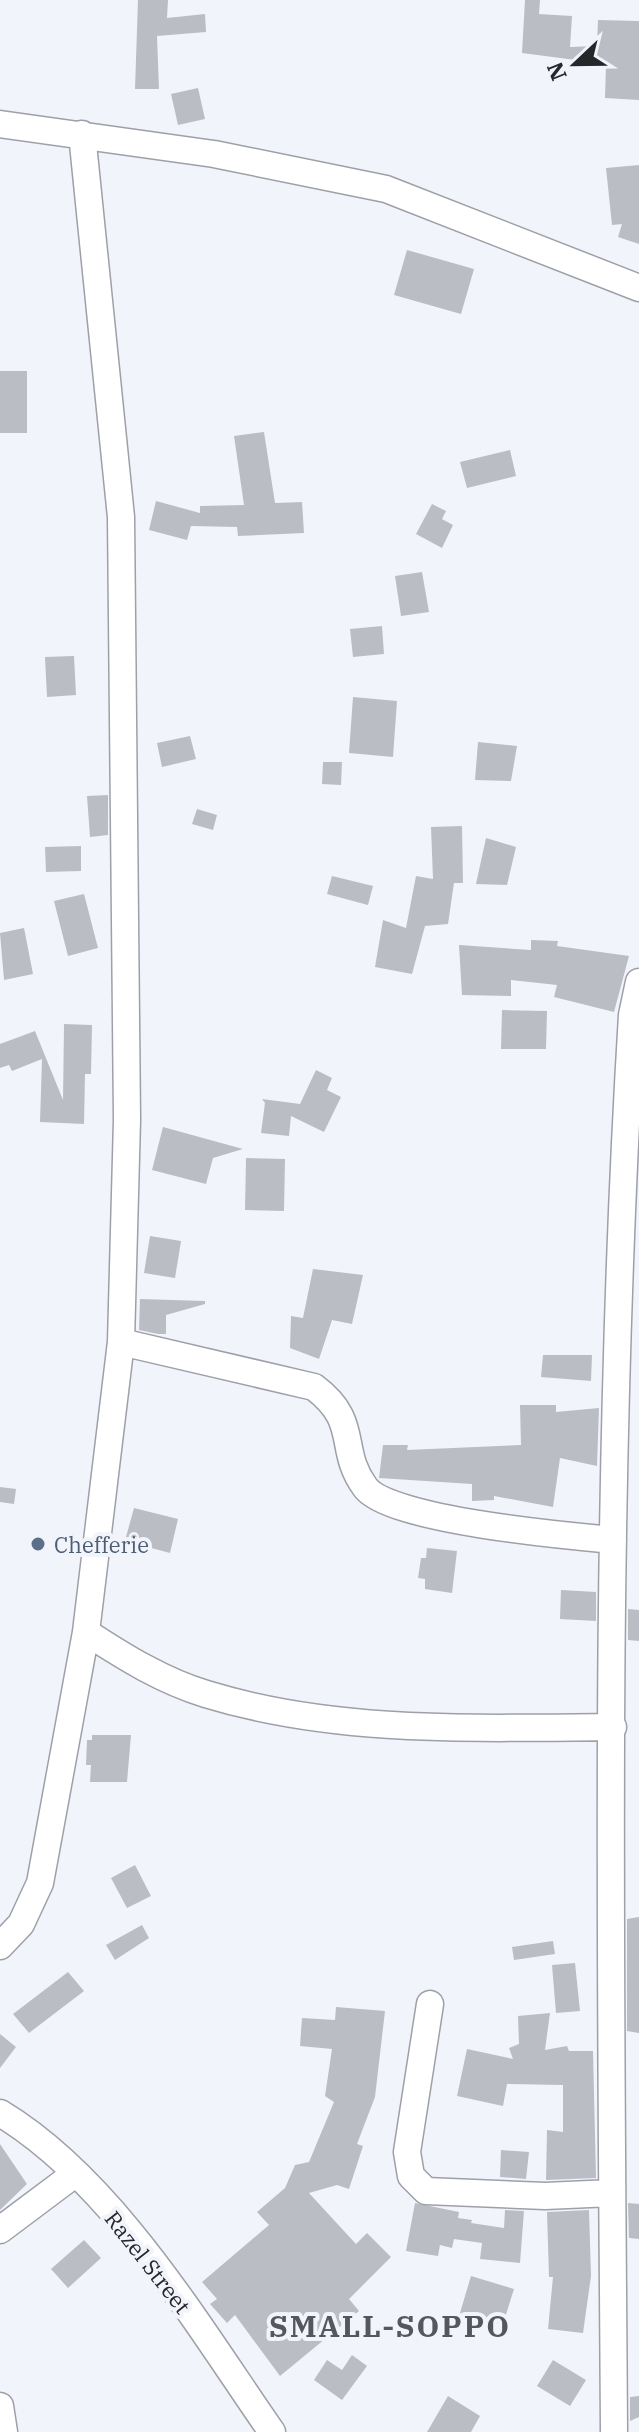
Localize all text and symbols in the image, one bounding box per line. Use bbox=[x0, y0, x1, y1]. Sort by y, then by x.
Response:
north arrow bbox=[535, 24, 615, 104]
text: N bbox=[539, 58, 573, 85]
place label: Chefferie bbox=[54, 1530, 149, 1559]
marker: Chefferie bbox=[29, 1535, 47, 1553]
street label: Razel Street bbox=[99, 2205, 197, 2320]
district label: SMALL-SOPPO bbox=[269, 2306, 511, 2345]

